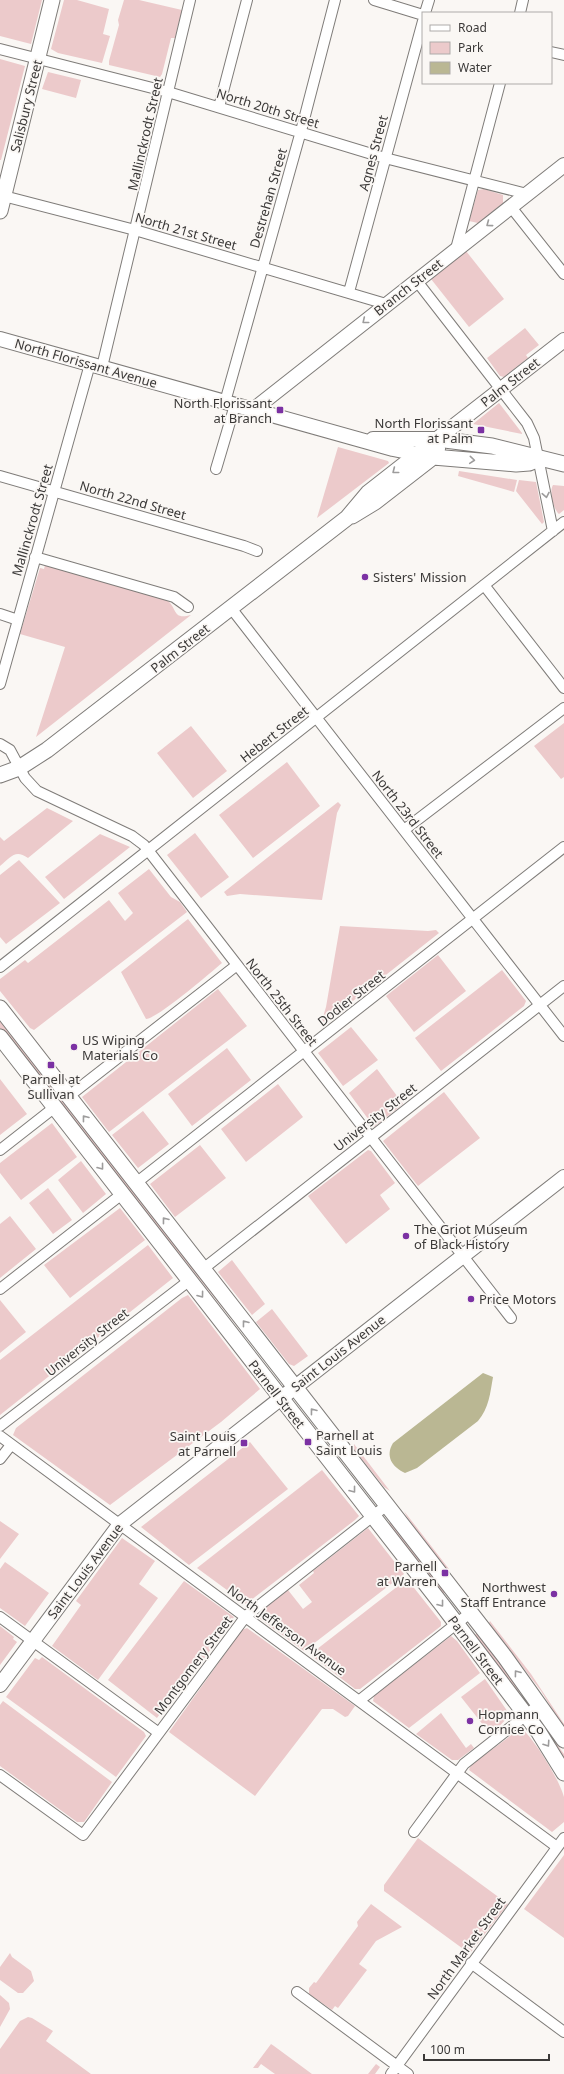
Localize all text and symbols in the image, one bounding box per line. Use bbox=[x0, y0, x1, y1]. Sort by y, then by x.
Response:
legend bbox=[422, 12, 552, 84]
text: Road bbox=[458, 19, 487, 36]
text: Park bbox=[458, 39, 484, 56]
street label: Salisbury Street bbox=[6, 57, 46, 154]
text: Water bbox=[458, 59, 492, 76]
street label: Mallinckrodt Street bbox=[123, 75, 167, 192]
street label: North 20th Street bbox=[214, 84, 322, 132]
street label: Agnes Street bbox=[354, 113, 392, 193]
street label: Destrehan Street bbox=[245, 146, 291, 250]
street label: North 21st Street bbox=[133, 208, 239, 254]
one-way arrow bbox=[487, 219, 494, 226]
street label: Branch Street bbox=[370, 254, 446, 320]
one-way arrow bbox=[362, 316, 369, 323]
street label: North Florissant Avenue bbox=[13, 334, 159, 392]
street label: Palm Street bbox=[477, 353, 543, 411]
place label: North Florissant at Branch bbox=[174, 394, 272, 427]
marker: North Florissant at Branch bbox=[275, 405, 285, 415]
place label: North Florissant at Palm bbox=[375, 414, 473, 447]
marker: North Florissant at Palm bbox=[476, 425, 486, 435]
one-way arrow bbox=[469, 455, 475, 464]
street label: Mallinckrodt Street bbox=[7, 462, 57, 578]
one-way arrow bbox=[392, 467, 399, 474]
street label: North 22nd Street bbox=[78, 476, 189, 524]
one-way arrow bbox=[541, 492, 549, 498]
place label: Sisters' Mission bbox=[373, 568, 467, 586]
marker: Sisters' Mission bbox=[360, 572, 370, 582]
street label: Palm Street bbox=[147, 619, 213, 677]
street label: Hebert Street bbox=[236, 701, 312, 766]
street label: North 23rd Street bbox=[368, 766, 448, 862]
street label: North 25th Street bbox=[242, 954, 322, 1050]
street label: Dodier Street bbox=[314, 966, 389, 1030]
place label: US Wiping Materials Co bbox=[82, 1031, 158, 1064]
marker: US Wiping Materials Co bbox=[69, 1042, 79, 1052]
marker: Parnell at Sullivan bbox=[46, 1060, 56, 1070]
place label: Parnell at Sullivan bbox=[22, 1070, 80, 1103]
street label: University Street bbox=[330, 1079, 420, 1155]
one-way arrow bbox=[83, 1115, 90, 1122]
one-way arrow bbox=[97, 1162, 104, 1169]
one-way arrow bbox=[163, 1218, 170, 1225]
place label: The Griot Museum of Black History bbox=[414, 1220, 528, 1253]
marker: The Griot Museum of Black History bbox=[401, 1231, 411, 1241]
place label: Price Motors bbox=[479, 1290, 556, 1308]
one-way arrow bbox=[197, 1291, 204, 1298]
marker: Price Motors bbox=[466, 1294, 476, 1304]
street label: University Street bbox=[42, 1304, 132, 1380]
street label: Saint Louis Avenue bbox=[287, 1310, 389, 1396]
one-way arrow bbox=[242, 1320, 250, 1327]
street label: Parnell Street bbox=[245, 1356, 310, 1432]
one-way arrow bbox=[311, 1409, 318, 1416]
place label: Parnell at Saint Louis bbox=[316, 1426, 382, 1459]
place label: Saint Louis at Parnell bbox=[170, 1427, 236, 1460]
marker: Parnell at Saint Louis bbox=[303, 1437, 313, 1447]
marker: Saint Louis at Parnell bbox=[239, 1438, 249, 1448]
one-way arrow bbox=[348, 1486, 355, 1493]
street label: Saint Louis Avenue bbox=[43, 1520, 127, 1622]
place label: Parnell at Warren bbox=[377, 1557, 437, 1590]
marker: Parnell at Warren bbox=[440, 1568, 450, 1578]
place label: Northwest Staff Entrance bbox=[461, 1578, 546, 1611]
street label: North Jefferson Avenue bbox=[224, 1581, 350, 1679]
marker: Northwest Staff Entrance bbox=[549, 1589, 559, 1599]
one-way arrow bbox=[437, 1599, 444, 1606]
street label: Montgomery Street bbox=[150, 1612, 236, 1718]
street label: Parnell Street bbox=[444, 1612, 508, 1689]
one-way arrow bbox=[515, 1670, 522, 1677]
place label: Hopmann Cornice Co bbox=[478, 1705, 544, 1738]
marker: Hopmann Cornice Co bbox=[465, 1716, 475, 1726]
one-way arrow bbox=[542, 1740, 549, 1747]
street label: North Market Street bbox=[423, 1893, 509, 2003]
scale bar bbox=[424, 2036, 549, 2062]
text: 100 m bbox=[430, 2041, 465, 2058]

